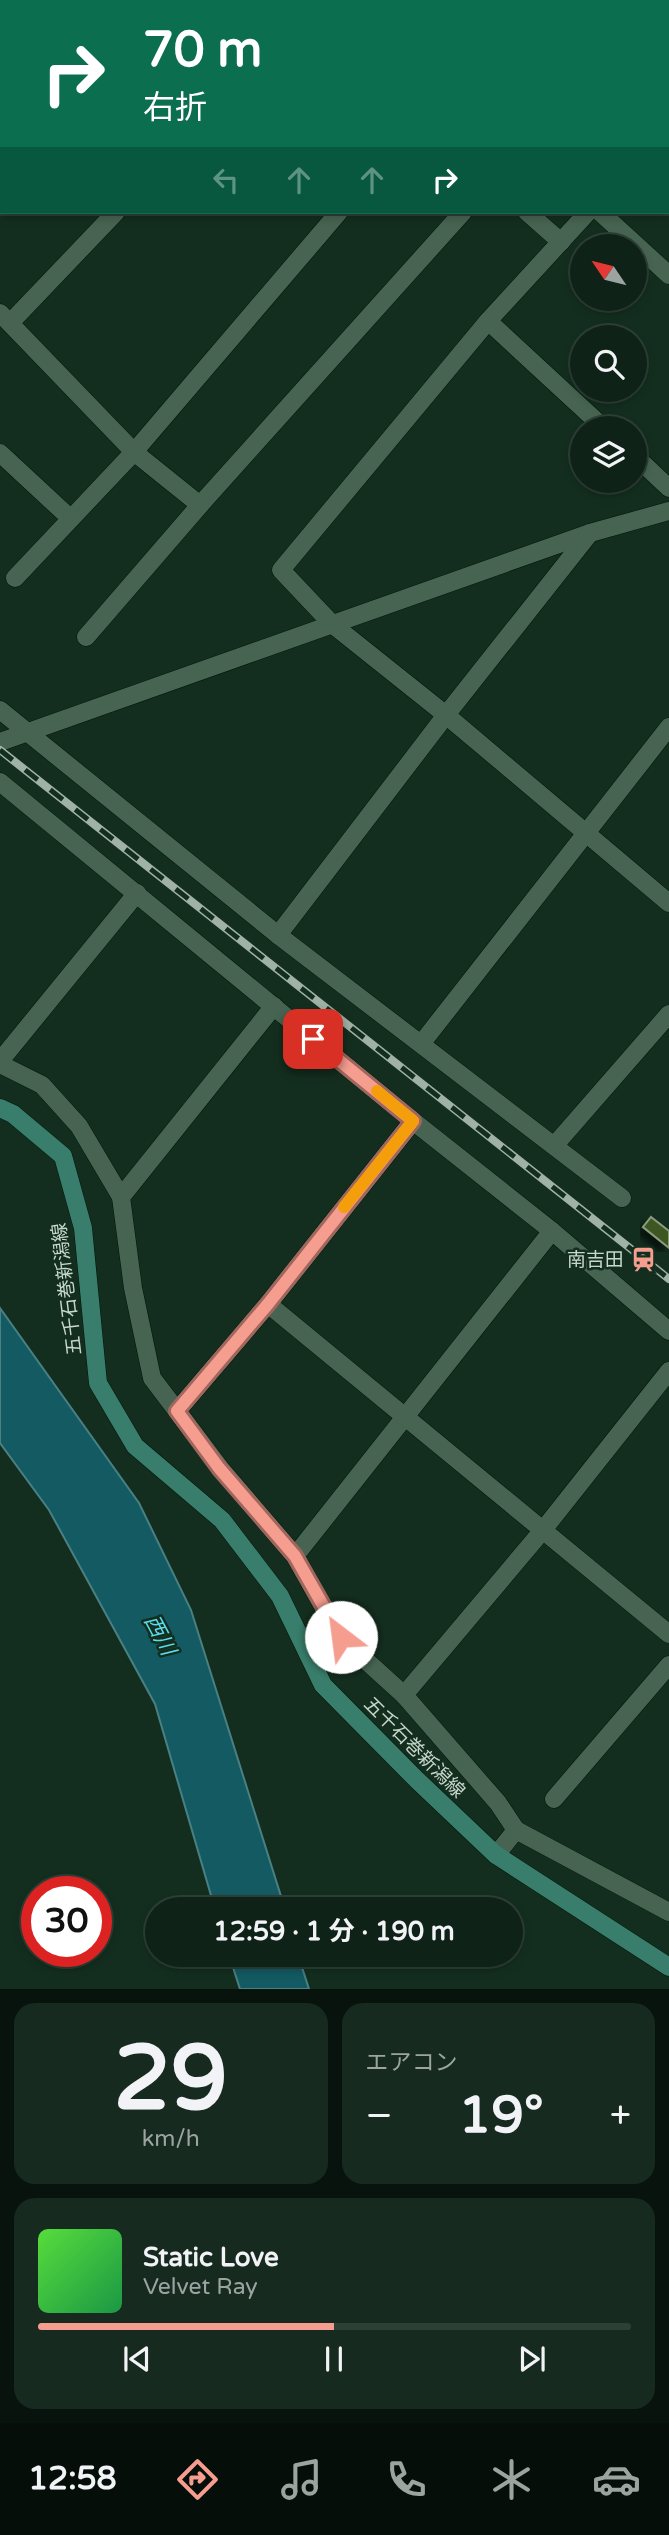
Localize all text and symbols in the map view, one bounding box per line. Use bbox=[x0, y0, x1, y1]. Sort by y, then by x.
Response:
text: 70 m bbox=[143, 21, 262, 80]
icon: right bbox=[28, 28, 119, 119]
text: 右折 bbox=[143, 89, 207, 127]
icon: left bbox=[207, 161, 245, 199]
icon: ahead bbox=[280, 161, 318, 199]
icon: ahead bbox=[353, 161, 391, 199]
icon: right bbox=[426, 161, 464, 199]
north arrow bbox=[570, 234, 648, 312]
map controls bbox=[570, 234, 647, 493]
button: search bbox=[570, 325, 647, 402]
button: layers bbox=[570, 416, 647, 493]
pin bbox=[283, 1009, 343, 1069]
icon: arrive bbox=[294, 1020, 332, 1058]
street label: 五千石巻新潟線 bbox=[48, 1222, 86, 1356]
station icon: 南吉田 bbox=[630, 1245, 658, 1273]
place label: 南吉田 bbox=[567, 1249, 624, 1271]
position arrow bbox=[304, 1600, 378, 1674]
water label: 西川 bbox=[139, 1611, 181, 1661]
street label: 五千石巻新潟線 bbox=[359, 1693, 469, 1803]
speed limit sign: 30 bbox=[21, 1876, 112, 1967]
text: 12:59 · 1 分 · 190 m bbox=[213, 1916, 455, 1947]
text: 29 bbox=[114, 2024, 228, 2134]
text: エアコン bbox=[366, 2049, 458, 2077]
text: 19° bbox=[459, 2084, 544, 2147]
text: − bbox=[366, 2093, 393, 2139]
text: + bbox=[610, 2093, 631, 2139]
text: km/h bbox=[142, 2125, 200, 2153]
text: Static Love bbox=[143, 2242, 279, 2273]
text: Velvet Ray bbox=[143, 2273, 258, 2301]
icon: previous bbox=[118, 2340, 156, 2378]
icon: pause bbox=[315, 2340, 353, 2378]
icon: next bbox=[513, 2340, 551, 2378]
icon: directions bbox=[173, 2455, 222, 2504]
icon: music bbox=[277, 2455, 326, 2504]
icon: phone bbox=[382, 2455, 431, 2504]
icon: climate bbox=[487, 2455, 536, 2504]
icon: car bbox=[592, 2455, 641, 2504]
text: 12:58 bbox=[28, 2460, 117, 2498]

